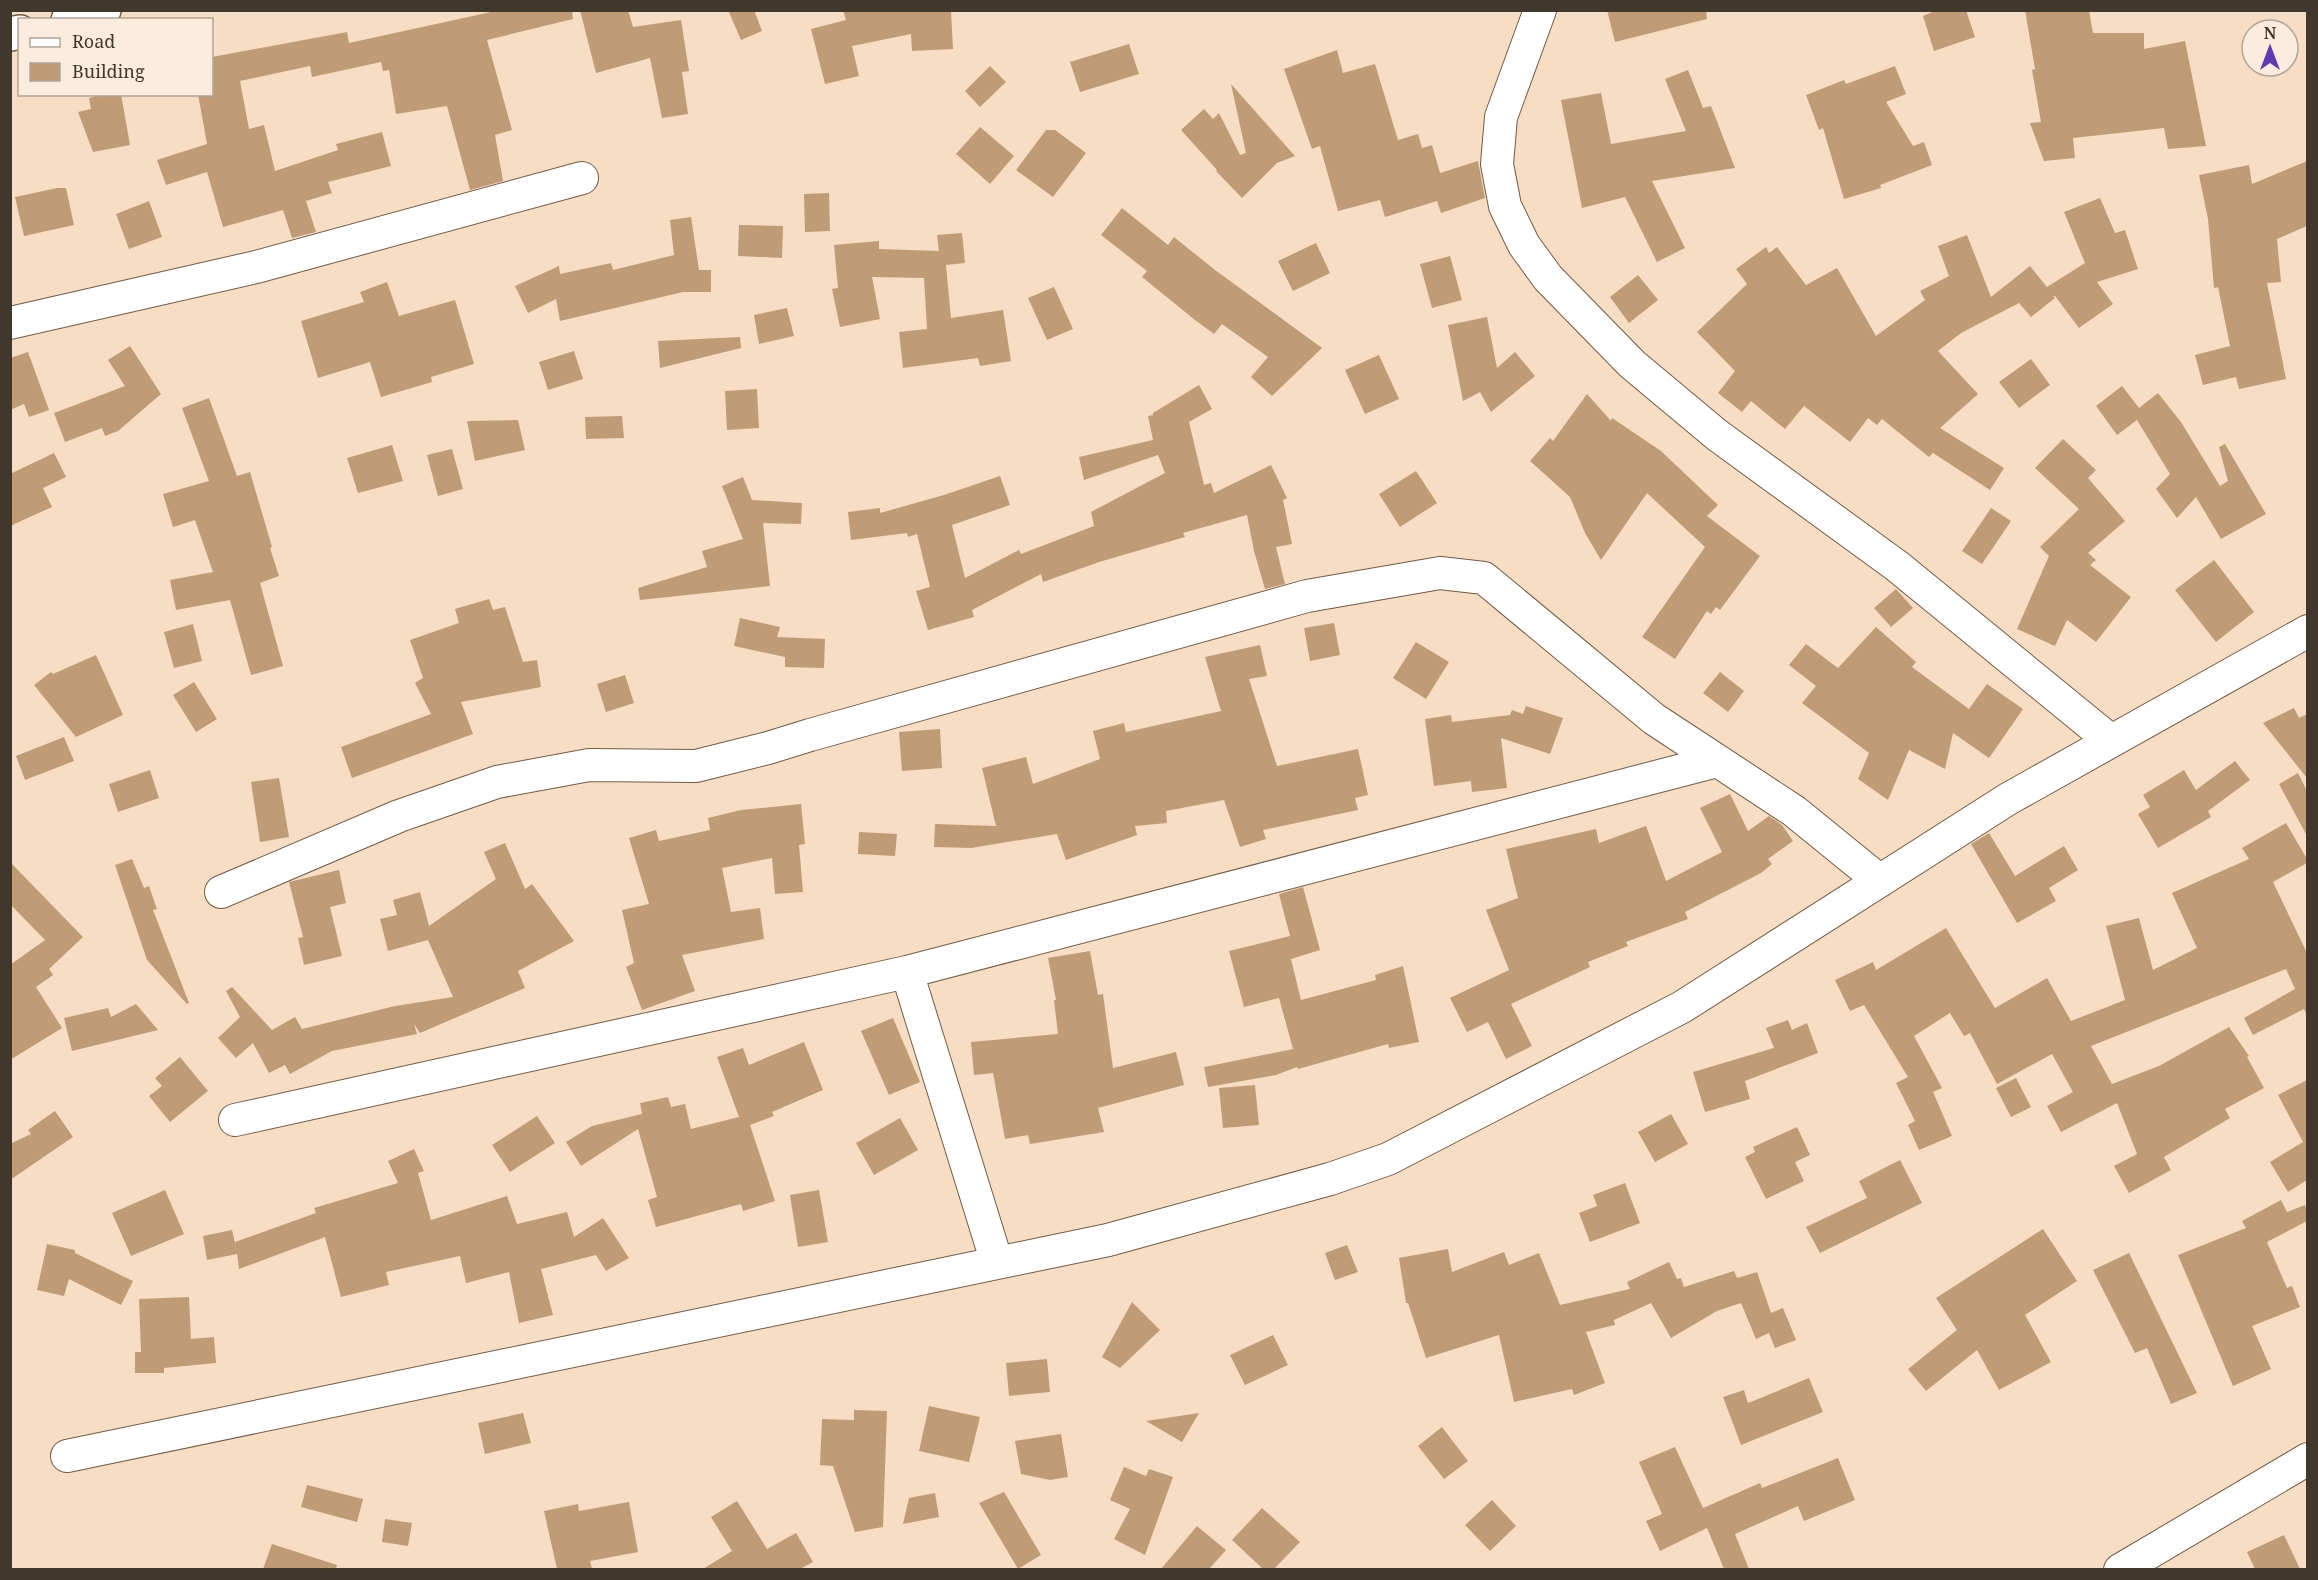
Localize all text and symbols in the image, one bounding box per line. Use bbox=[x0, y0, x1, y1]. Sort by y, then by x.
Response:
legend bbox=[18, 18, 213, 96]
north arrow bbox=[2240, 18, 2300, 78]
text: N bbox=[2264, 22, 2277, 44]
text: Road bbox=[72, 29, 115, 53]
text: Building bbox=[72, 59, 145, 83]

